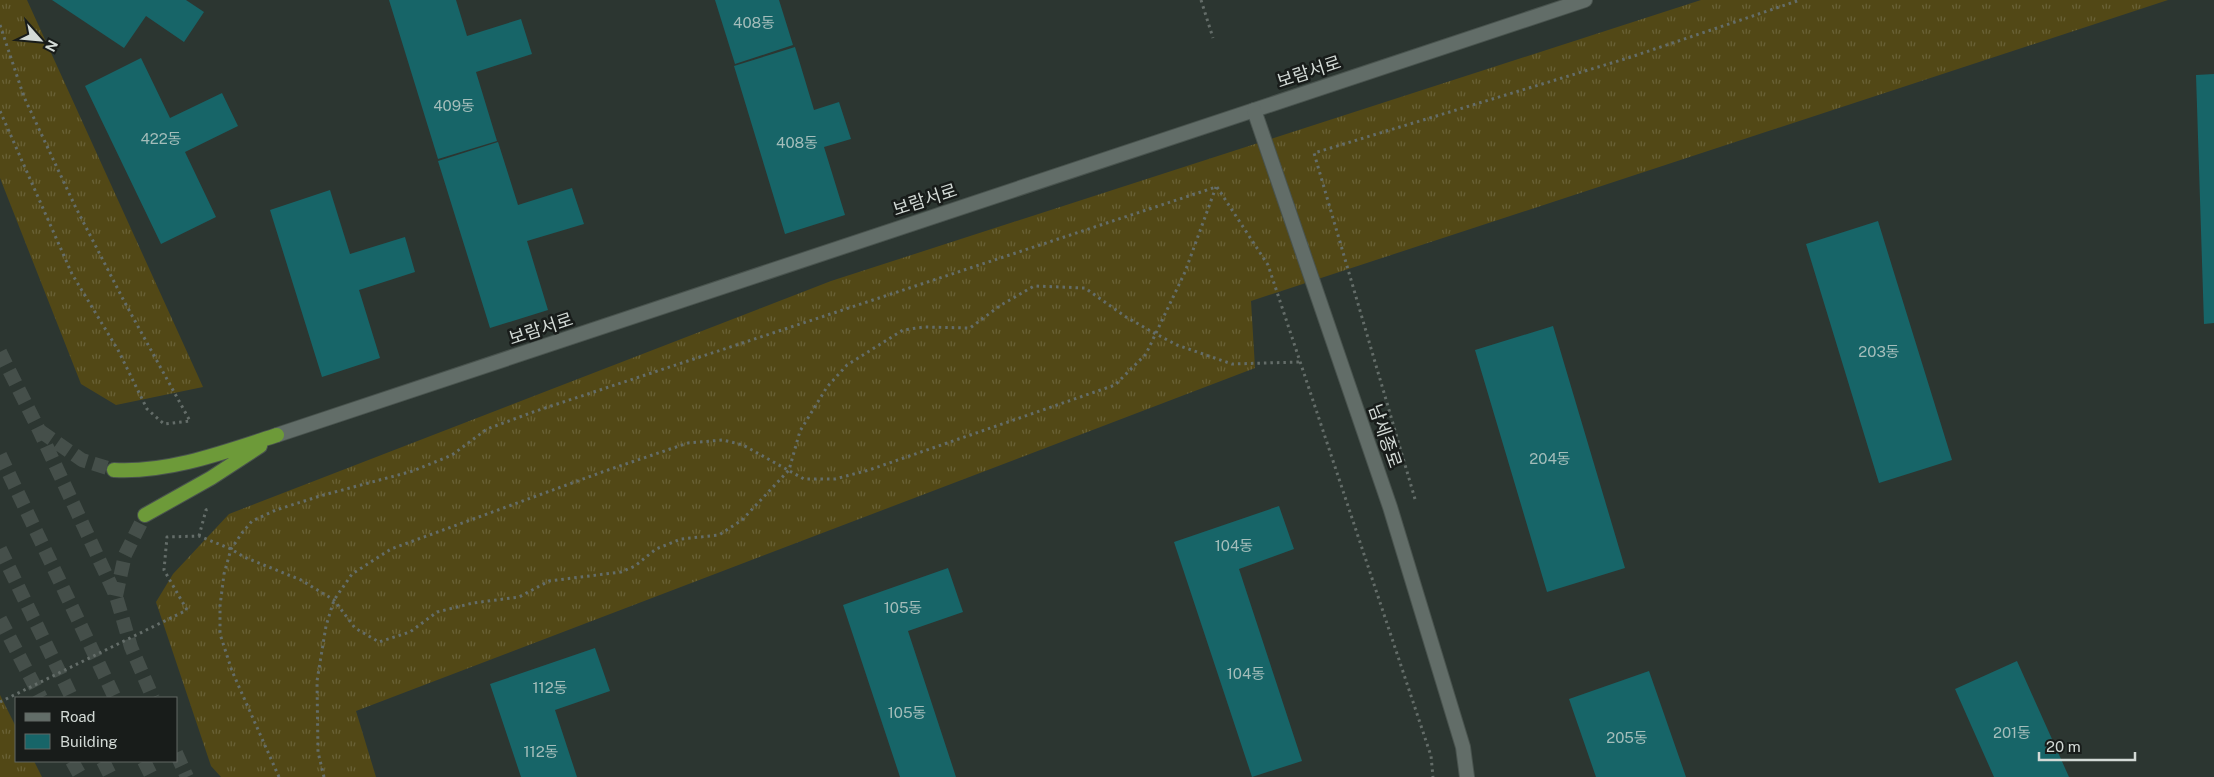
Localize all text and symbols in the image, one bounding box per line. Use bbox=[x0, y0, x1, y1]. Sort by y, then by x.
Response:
house number: 408동 bbox=[733, 14, 775, 31]
north arrow bbox=[15, 15, 65, 65]
text: N bbox=[42, 37, 61, 54]
street label: 보람서로 bbox=[1274, 51, 1344, 92]
house number: 409동 bbox=[433, 97, 475, 114]
house number: 422동 bbox=[140, 130, 182, 147]
house number: 408동 bbox=[776, 134, 818, 151]
street label: 보람서로 bbox=[890, 179, 960, 220]
street label: 보람서로 bbox=[506, 308, 576, 349]
house number: 203동 bbox=[1858, 343, 1900, 360]
street label: 남세종로 bbox=[1365, 401, 1406, 471]
house number: 204동 bbox=[1529, 450, 1571, 467]
house number: 104동 bbox=[1215, 537, 1253, 554]
house number: 105동 bbox=[884, 599, 922, 616]
house number: 104동 bbox=[1227, 665, 1265, 682]
house number: 112동 bbox=[533, 679, 567, 696]
legend bbox=[15, 697, 178, 762]
house number: 105동 bbox=[888, 704, 926, 721]
text: Road bbox=[60, 708, 96, 725]
house number: 201동 bbox=[1993, 724, 2031, 741]
house number: 205동 bbox=[1606, 729, 1648, 746]
scale bar bbox=[2039, 730, 2135, 762]
text: Building bbox=[60, 733, 118, 750]
text: 20 m bbox=[2046, 738, 2081, 755]
house number: 112동 bbox=[524, 743, 558, 760]

